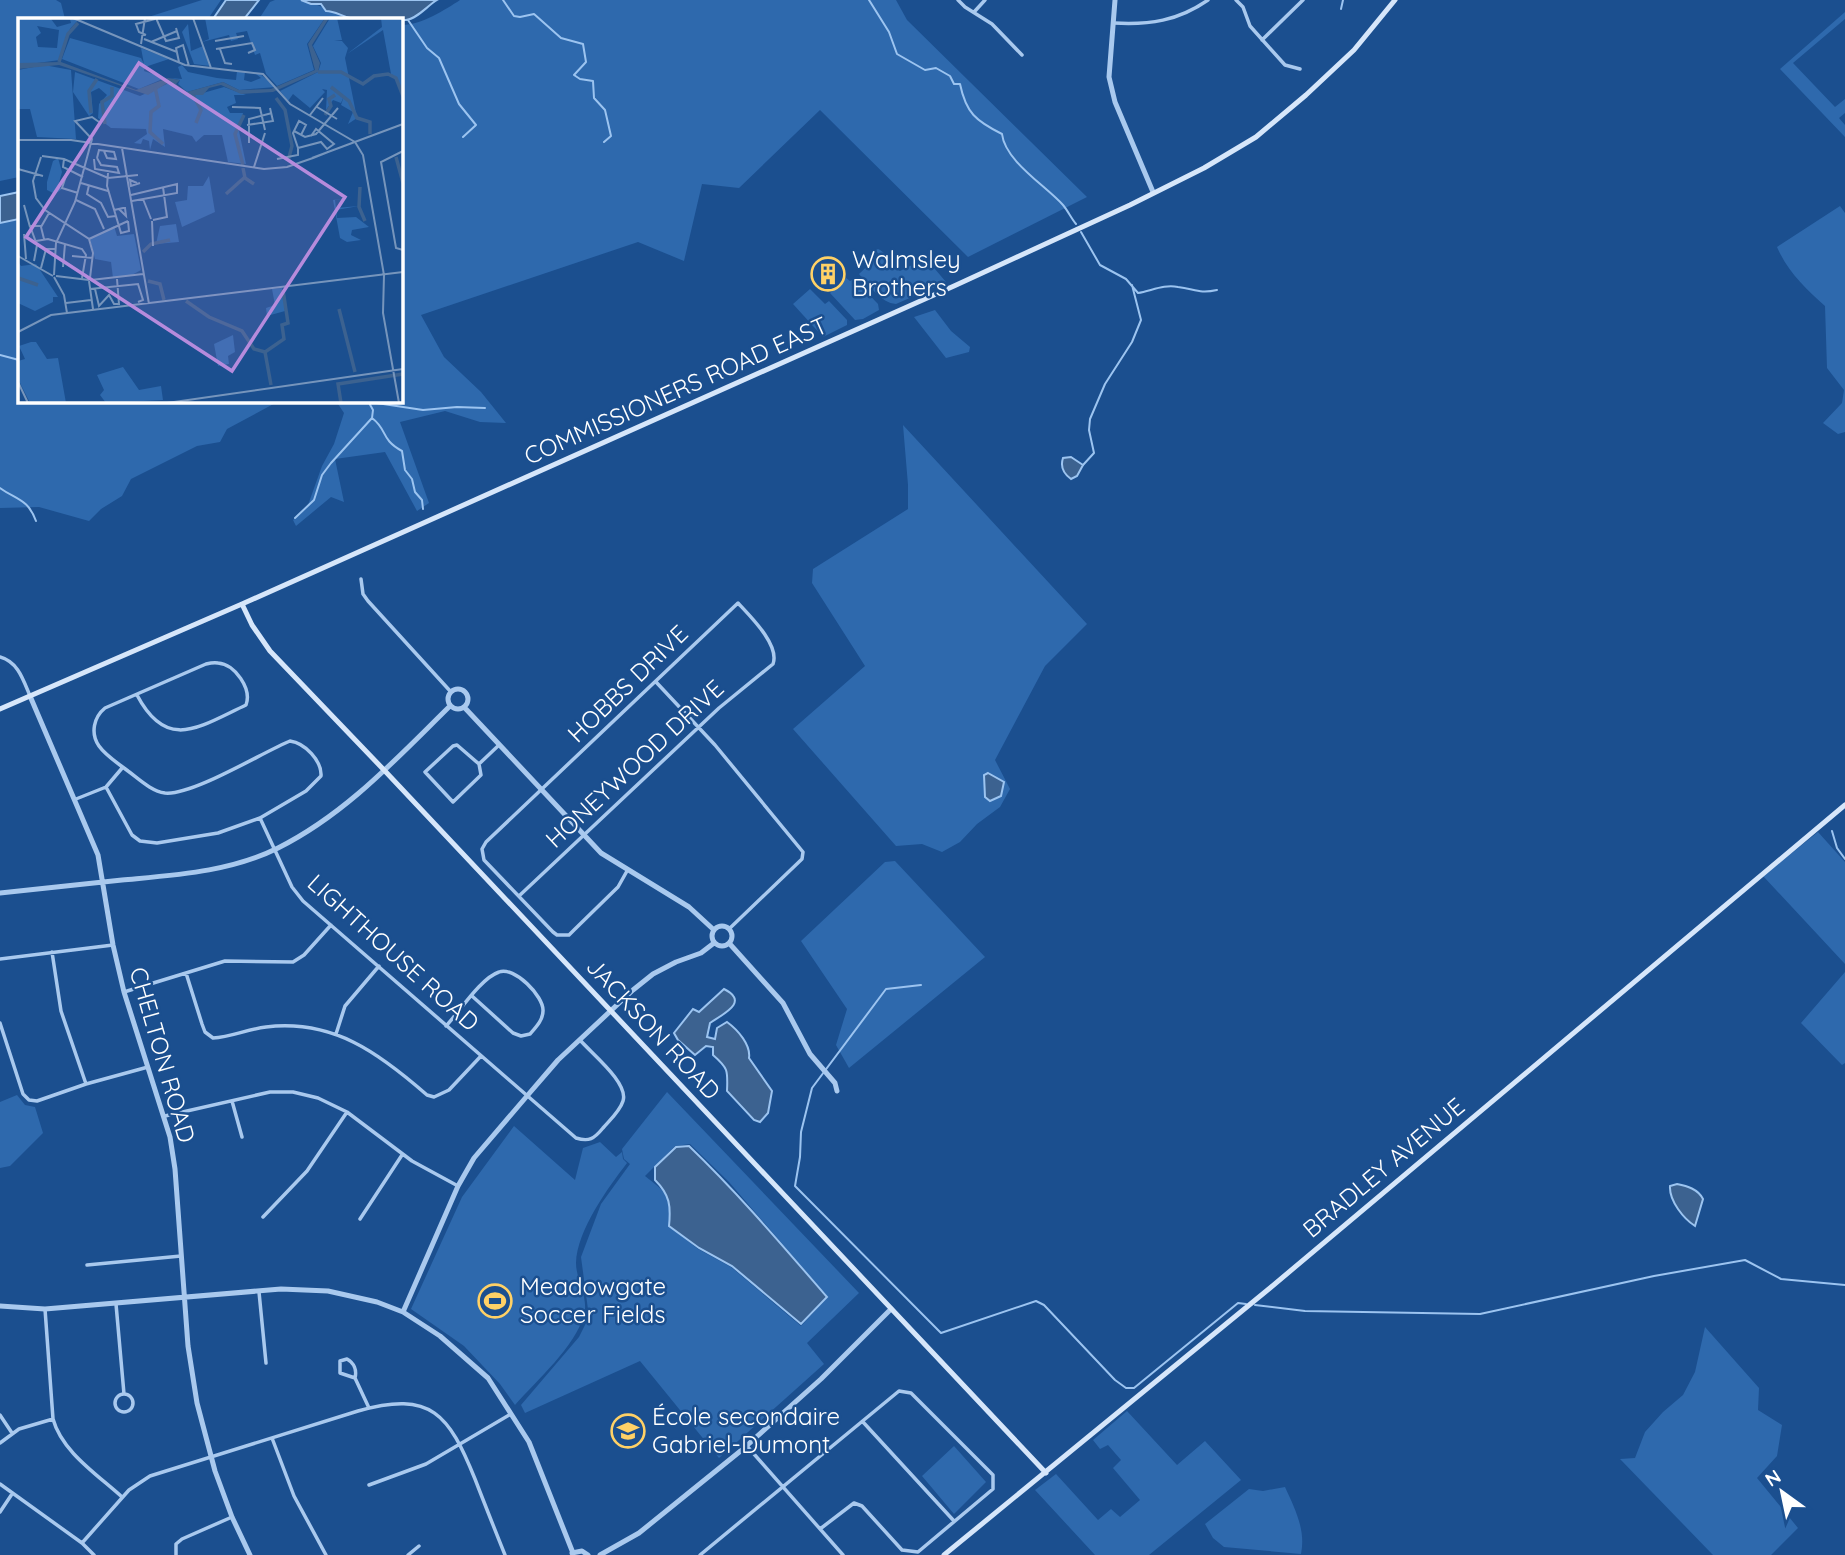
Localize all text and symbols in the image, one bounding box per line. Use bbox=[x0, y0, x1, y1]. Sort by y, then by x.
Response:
inset map bbox=[18, 18, 402, 402]
place label: Walmsley Brothers bbox=[852, 244, 961, 302]
building icon: Walmsley Brothers bbox=[809, 255, 847, 293]
street label: COMMISSIONERS ROAD EAST bbox=[519, 309, 832, 471]
street label: HOBBS DRIVE bbox=[561, 618, 694, 748]
street label: HONEYWOOD DRIVE bbox=[539, 673, 730, 854]
street label: LIGHTHOUSE ROAD bbox=[302, 867, 486, 1037]
street label: JACKSON ROAD bbox=[580, 951, 727, 1106]
street label: CHELTON ROAD bbox=[124, 963, 202, 1146]
street label: BRADLEY AVENUE bbox=[1296, 1091, 1470, 1244]
place label: Meadowgate Soccer Fields bbox=[520, 1271, 666, 1329]
sports icon: Meadowgate Soccer Fields bbox=[476, 1282, 514, 1320]
place label: École secondaire Gabriel-Dumont bbox=[652, 1401, 840, 1459]
school or university icon: École secondaire Gabriel-Dumont bbox=[609, 1412, 647, 1450]
north arrow bbox=[1747, 1457, 1817, 1527]
text: N bbox=[1760, 1464, 1785, 1492]

